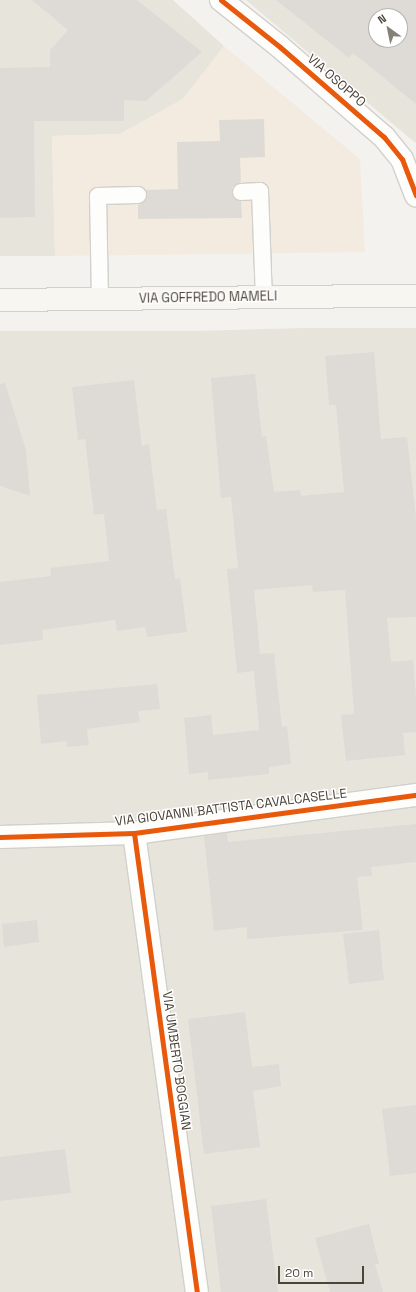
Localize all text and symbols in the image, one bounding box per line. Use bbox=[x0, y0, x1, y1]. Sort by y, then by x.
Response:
north arrow bbox=[368, 8, 408, 48]
text: N bbox=[375, 11, 389, 27]
street label: VIA OSOPPO bbox=[304, 51, 368, 111]
street label: VIA GOFFREDO MAMELI bbox=[139, 289, 277, 307]
street label: VIA GIOVANNI BATTISTA CAVALCASELLE bbox=[114, 786, 348, 830]
street label: VIA UMBERTO BOGGIAN bbox=[159, 990, 193, 1132]
scale bar bbox=[280, 1258, 366, 1284]
text: 20 m bbox=[285, 1265, 313, 1281]

